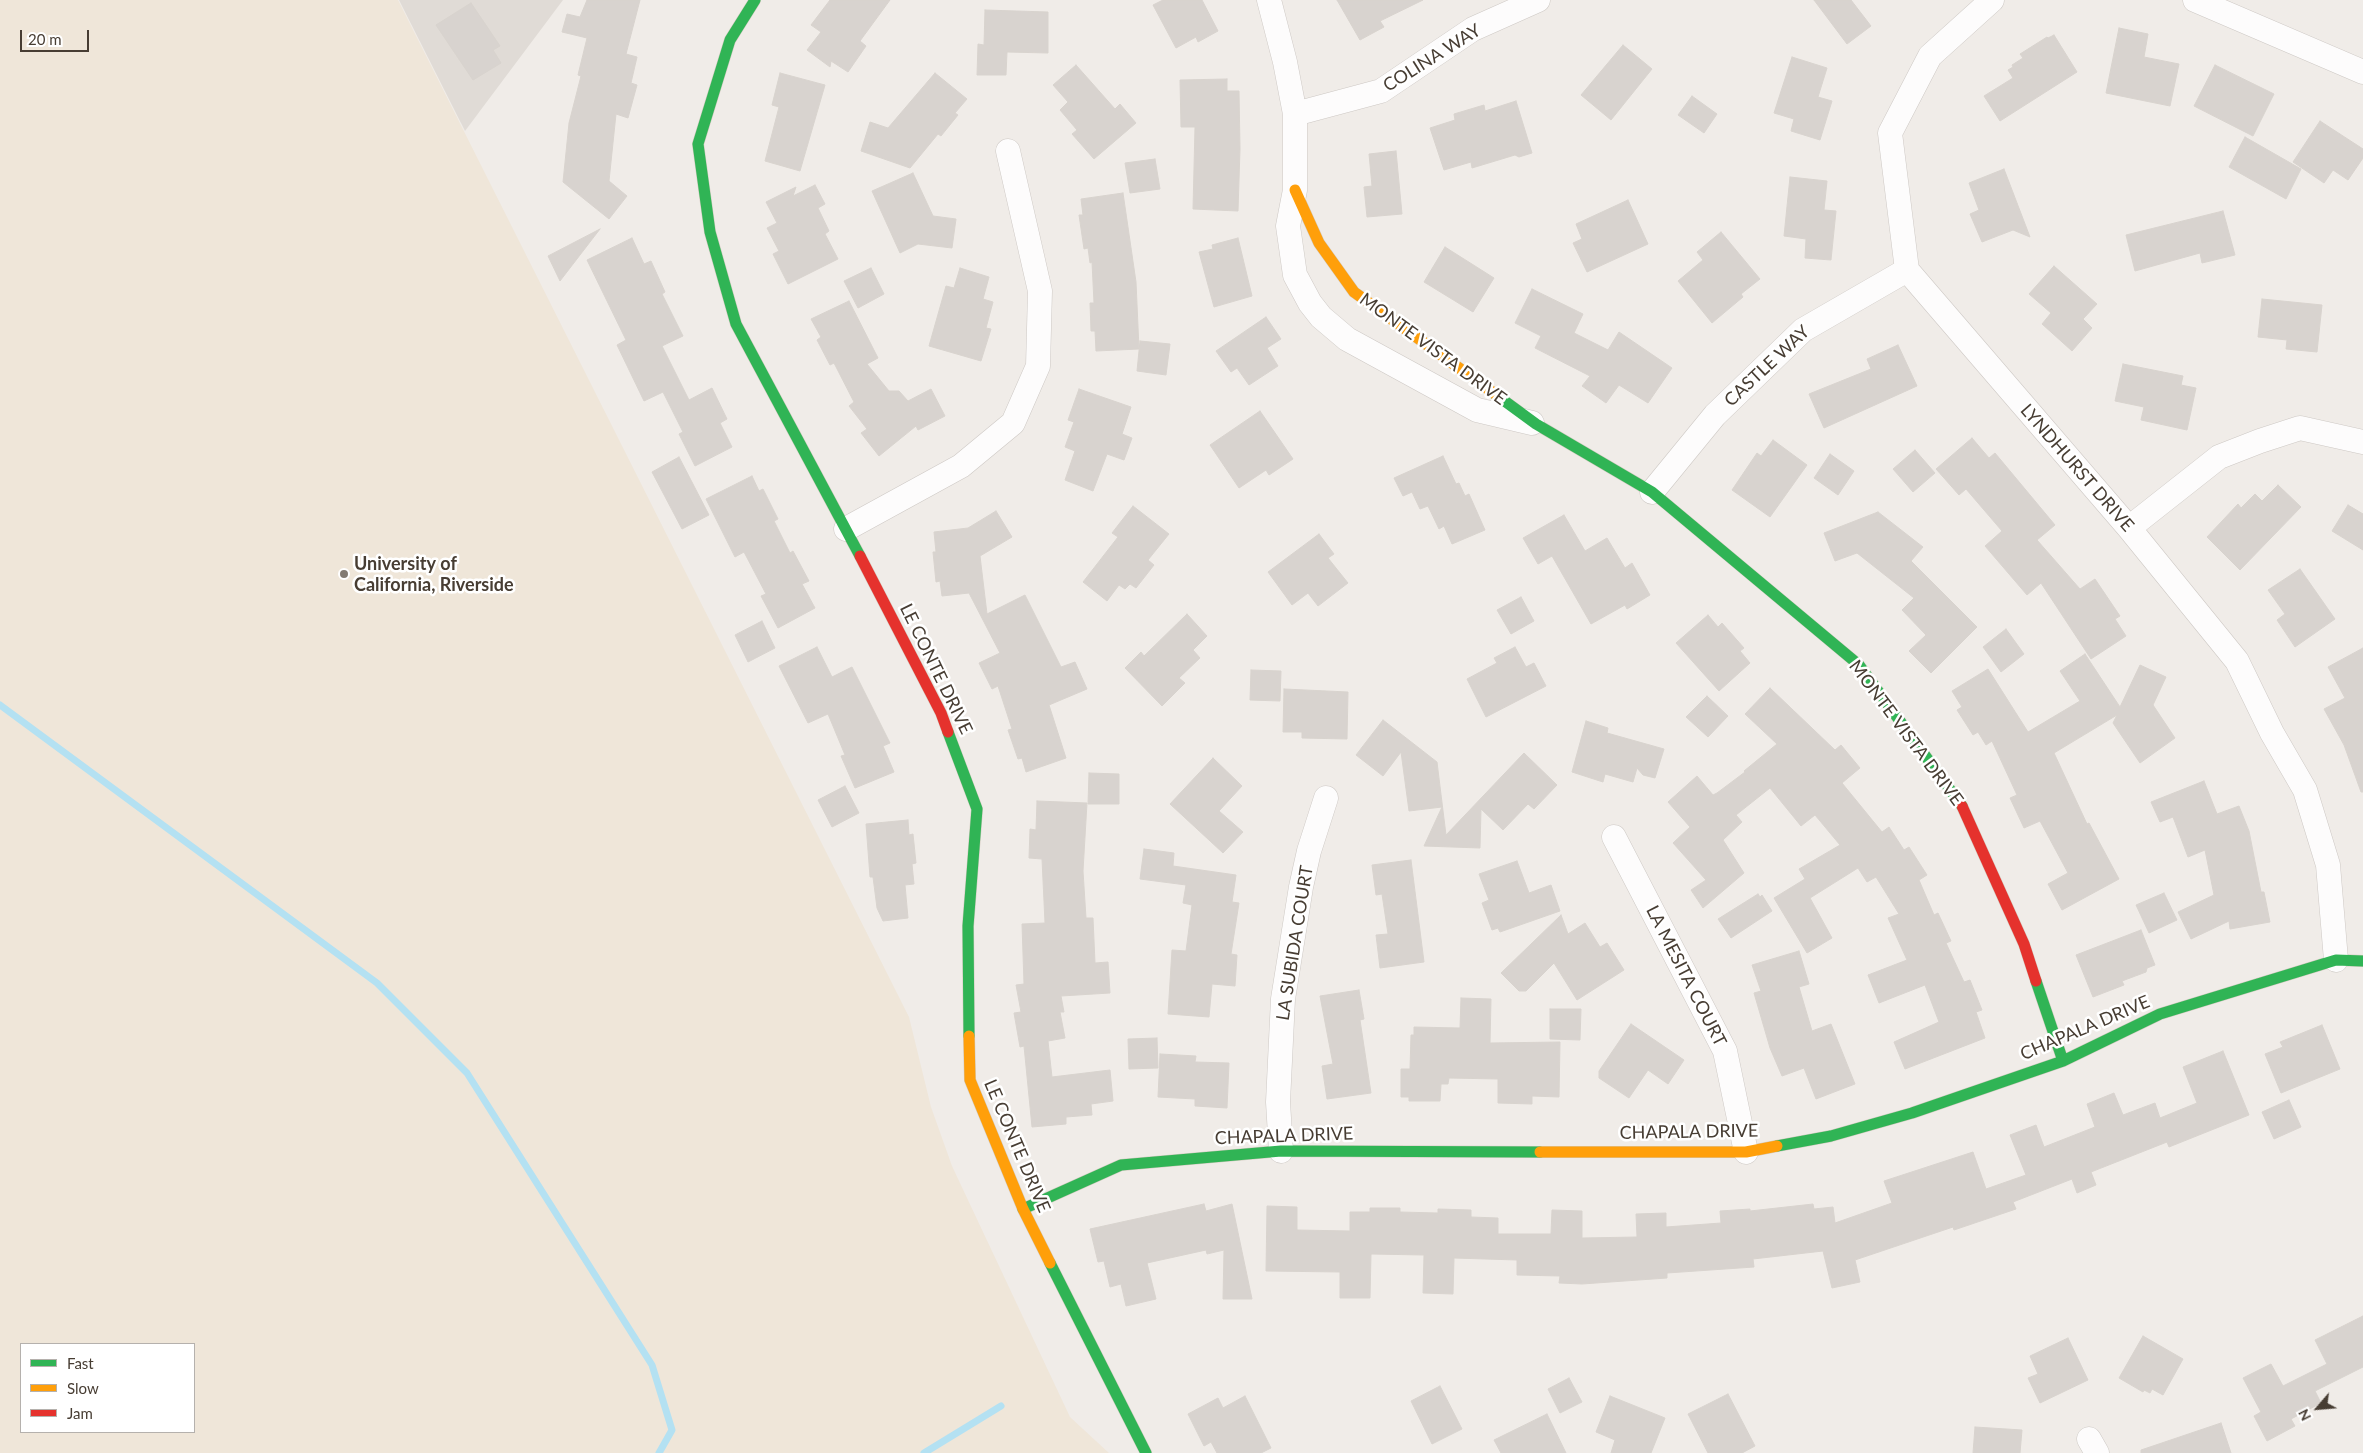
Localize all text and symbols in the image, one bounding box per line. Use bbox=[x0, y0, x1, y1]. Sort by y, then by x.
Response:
street label: COLINA WAY bbox=[1379, 19, 1485, 97]
scale bar bbox=[22, 20, 91, 52]
text: 20 m bbox=[28, 30, 62, 48]
street label: MONTE VISTA DRIVE bbox=[1355, 288, 1511, 410]
street label: CASTLE WAY bbox=[1720, 321, 1814, 411]
street label: LYNDHURST DRIVE bbox=[2016, 400, 2138, 536]
place label: University of California, Riverside bbox=[354, 553, 514, 596]
marker: University of California, Riverside bbox=[338, 568, 350, 580]
street label: LE CONTE DRIVE bbox=[895, 600, 977, 738]
street label: MONTE VISTA DRIVE bbox=[1844, 656, 1968, 810]
street label: LA SUBIDA COURT bbox=[1272, 864, 1318, 1022]
street label: LA MESITA COURT bbox=[1641, 902, 1731, 1050]
street label: CHAPALA DRIVE bbox=[2017, 991, 2153, 1065]
street label: LE CONTE DRIVE bbox=[979, 1076, 1055, 1216]
street label: CHAPALA DRIVE bbox=[1619, 1120, 1759, 1144]
street label: CHAPALA DRIVE bbox=[1214, 1123, 1354, 1149]
legend bbox=[20, 1343, 195, 1433]
text: Fast bbox=[67, 1354, 94, 1372]
text: Slow bbox=[67, 1379, 99, 1397]
north arrow bbox=[2293, 1383, 2343, 1433]
text: Jam bbox=[67, 1404, 93, 1422]
text: N bbox=[2294, 1406, 2314, 1424]

